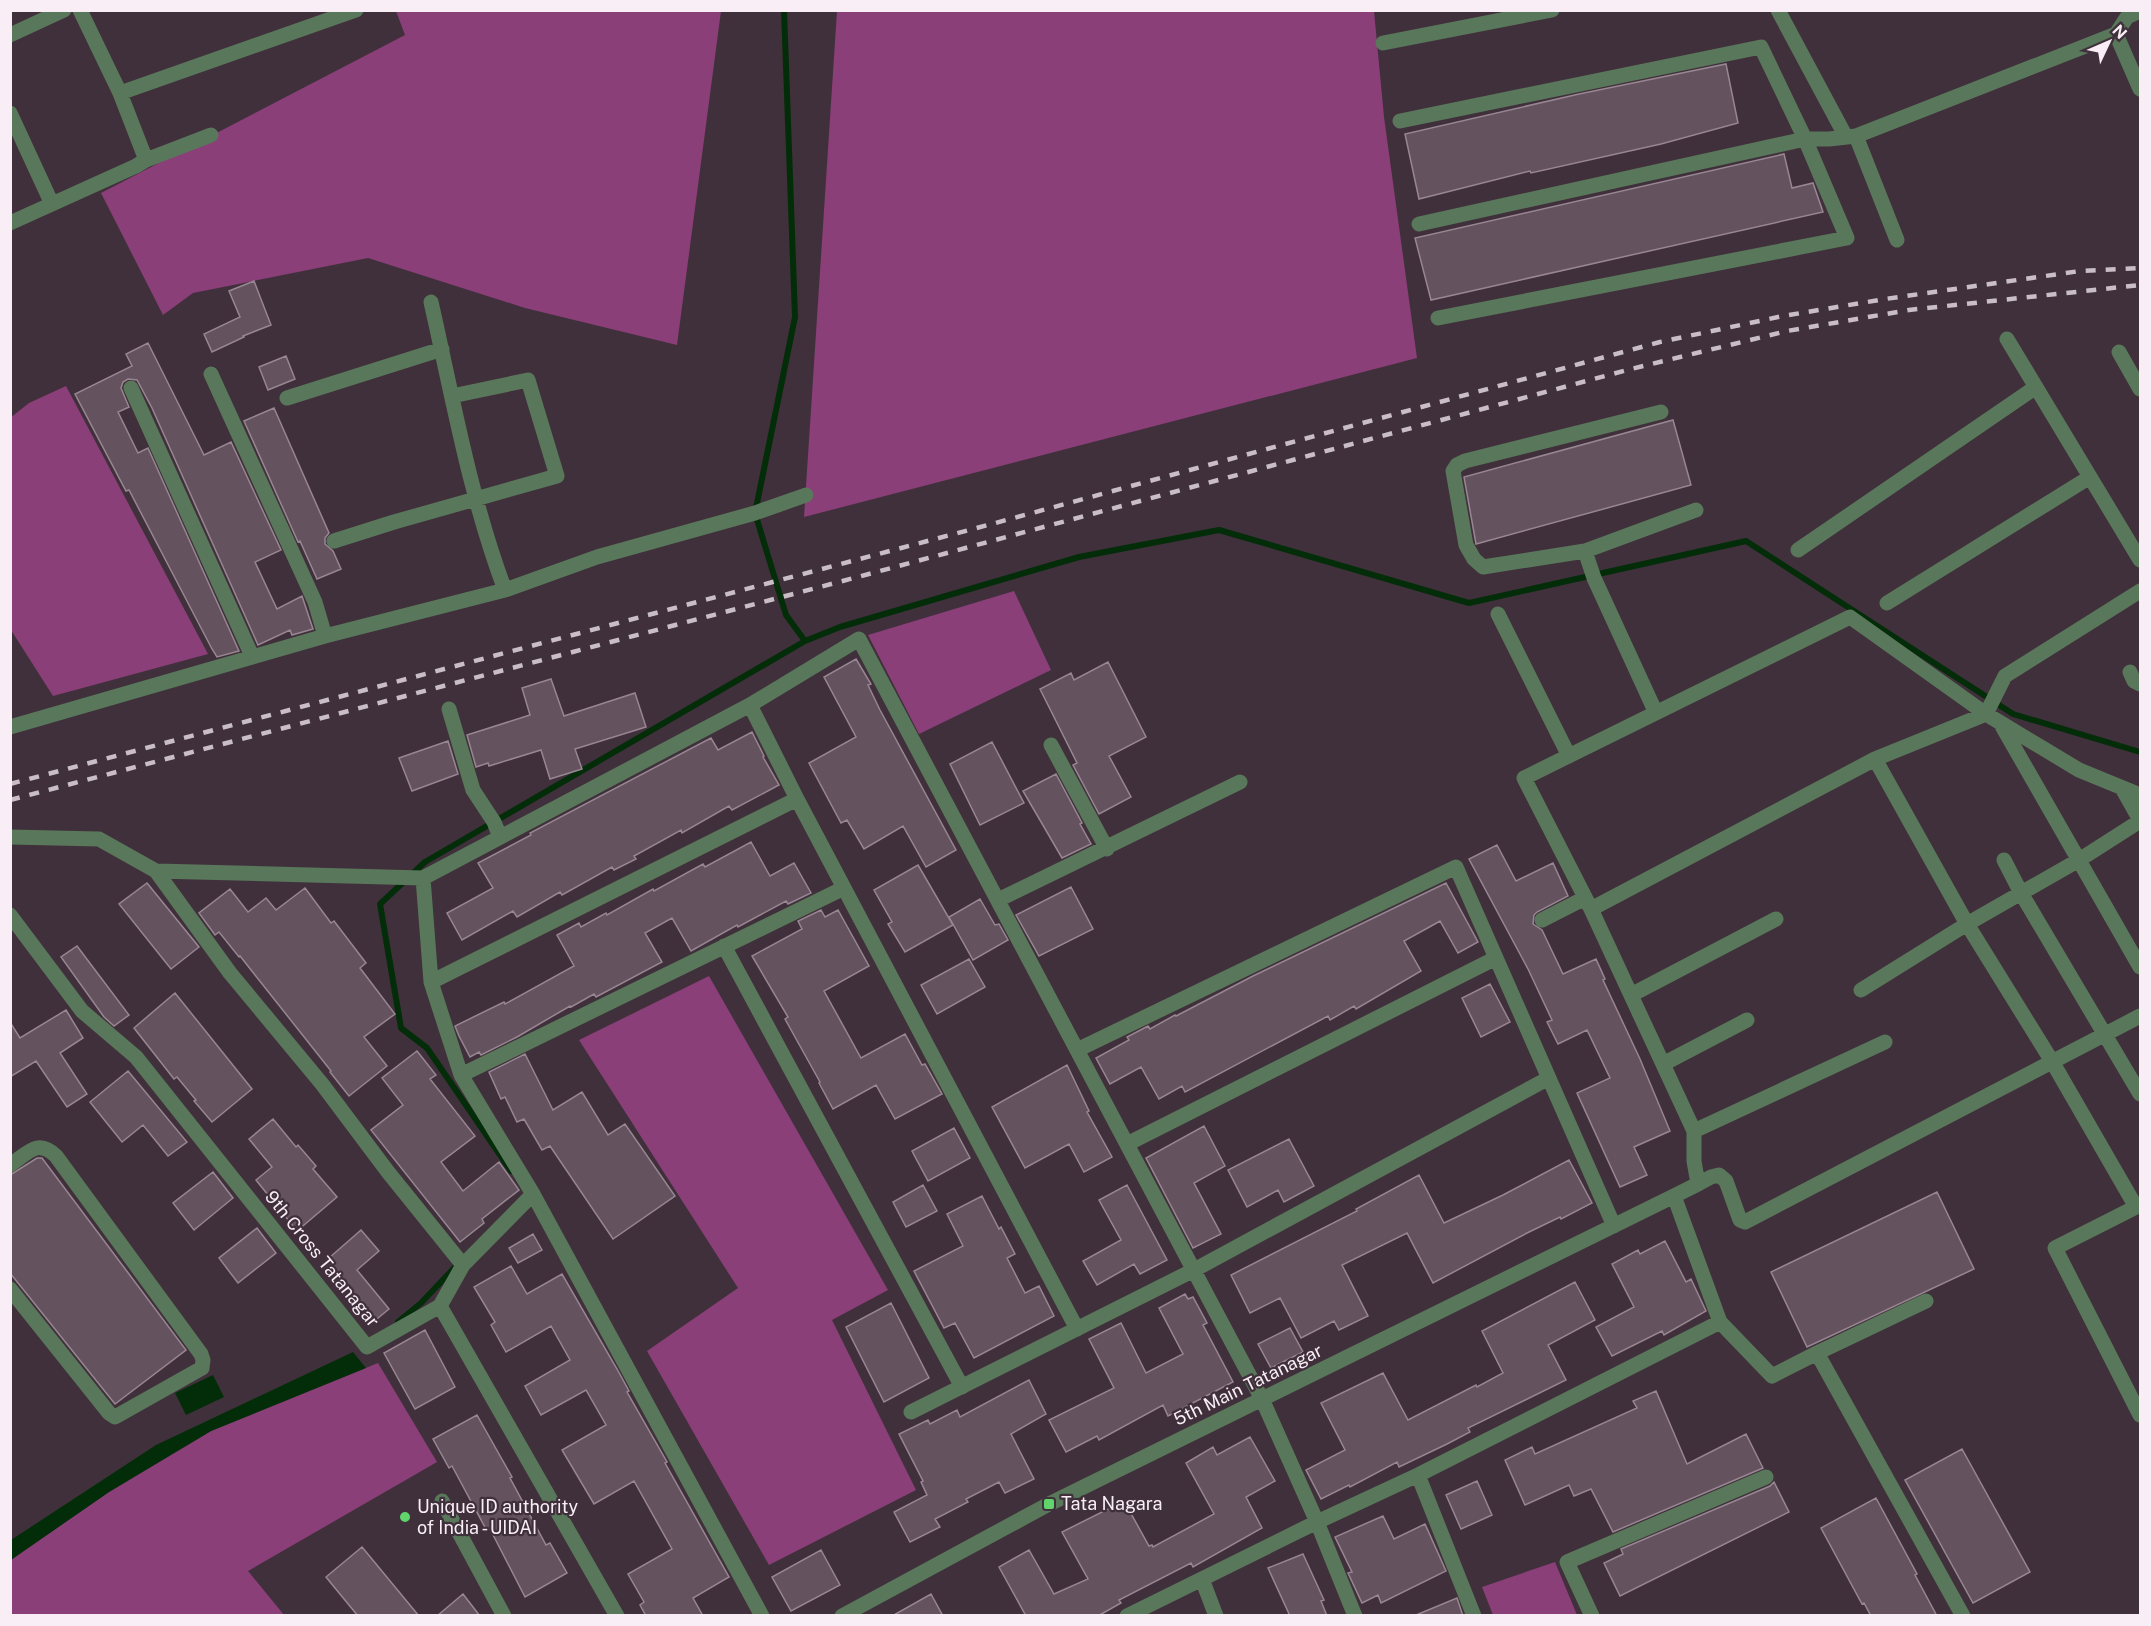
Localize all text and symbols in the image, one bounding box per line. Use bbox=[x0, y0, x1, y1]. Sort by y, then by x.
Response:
north arrow bbox=[2079, 12, 2139, 72]
text: N bbox=[2108, 21, 2131, 43]
street label: 9th Cross Tatanagar bbox=[261, 1186, 384, 1331]
street label: 5th Main Tatanagar bbox=[1170, 1339, 1326, 1430]
place label: Tata Nagara bbox=[1061, 1493, 1162, 1514]
place label: Unique ID authority of India - UIDAI bbox=[417, 1496, 578, 1538]
marker: Tata Nagara bbox=[1042, 1497, 1056, 1511]
marker: Unique ID authority of India - UIDAI bbox=[398, 1510, 412, 1524]

